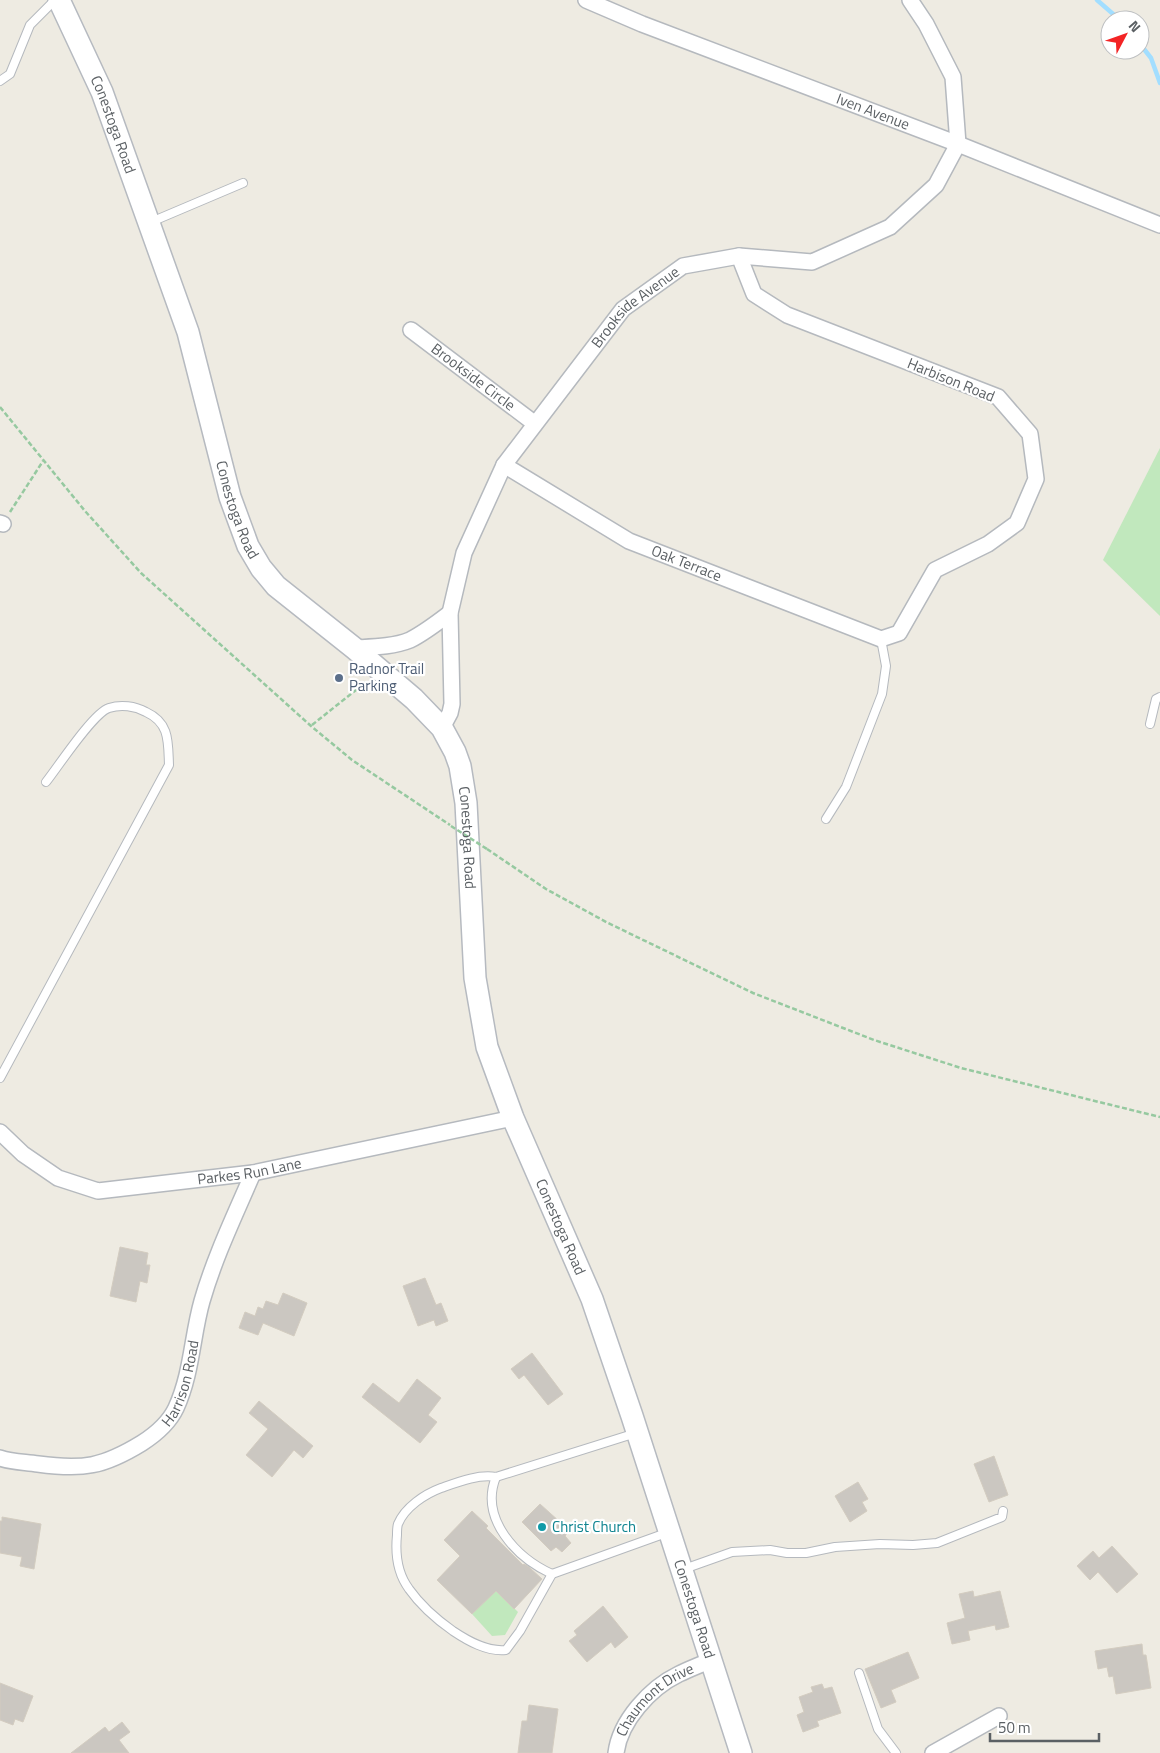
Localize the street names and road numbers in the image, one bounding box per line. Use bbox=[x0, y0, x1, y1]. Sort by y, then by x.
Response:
street label: Conestoga Road bbox=[85, 72, 142, 177]
street label: Iven Avenue bbox=[833, 87, 913, 136]
street label: Brookside Avenue bbox=[585, 260, 684, 353]
street label: Brookside Circle bbox=[426, 337, 521, 416]
street label: Harbison Road bbox=[904, 352, 998, 408]
street label: Conestoga Road bbox=[210, 458, 265, 563]
street label: Oak Terrace bbox=[648, 539, 725, 587]
street label: Conestoga Road bbox=[452, 785, 482, 890]
street label: Parkes Run Lane bbox=[196, 1151, 303, 1190]
street label: Conestoga Road bbox=[530, 1175, 592, 1278]
street label: Harrison Road bbox=[156, 1338, 205, 1432]
street label: Conestoga Road bbox=[668, 1556, 722, 1661]
street label: Chaumont Drive bbox=[610, 1657, 697, 1740]

